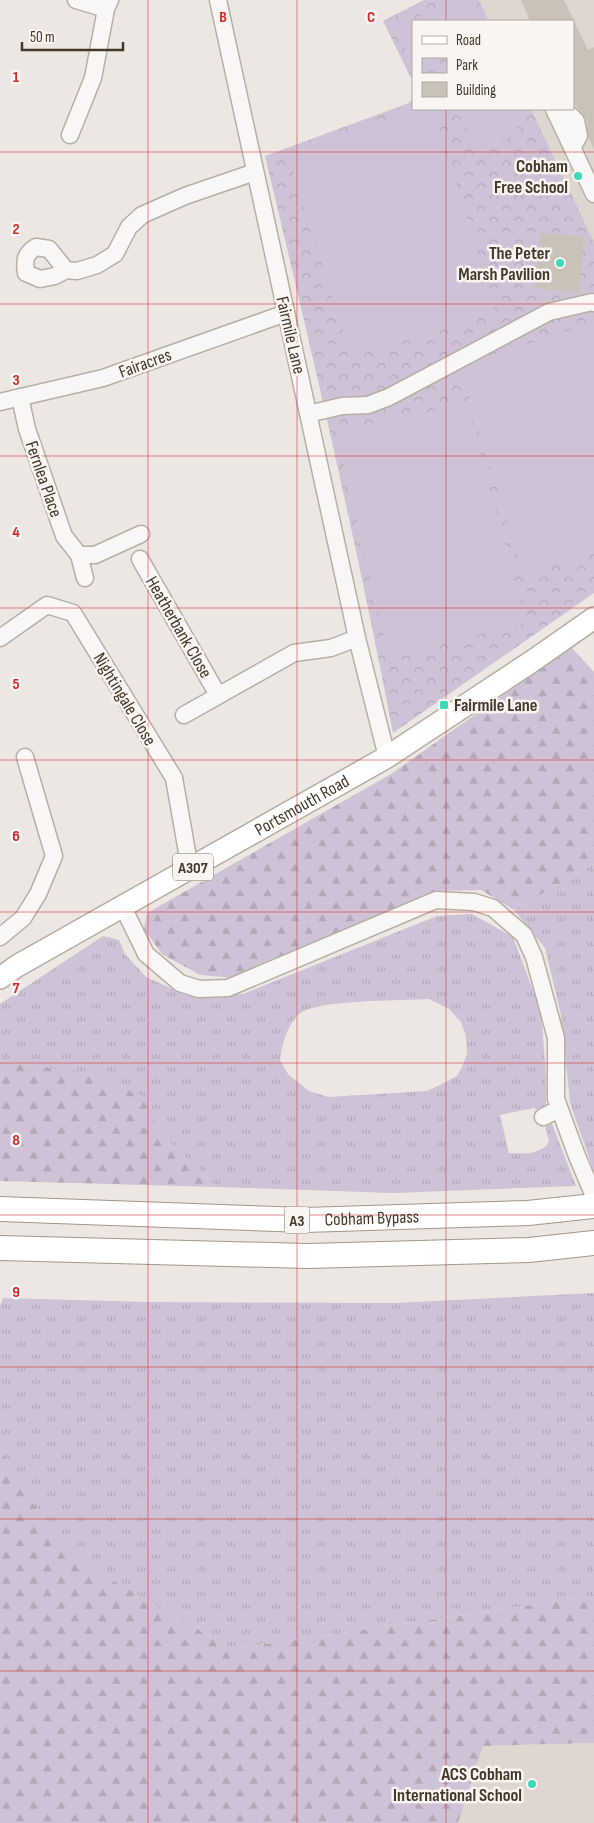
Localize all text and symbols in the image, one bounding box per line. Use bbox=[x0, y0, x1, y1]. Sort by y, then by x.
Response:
text: B bbox=[219, 8, 227, 27]
text: C bbox=[367, 8, 375, 27]
scale bar bbox=[22, 20, 124, 52]
legend bbox=[412, 20, 574, 110]
text: 50 m bbox=[30, 28, 55, 47]
text: Road bbox=[456, 31, 481, 50]
text: Park bbox=[456, 56, 478, 75]
text: 1 bbox=[13, 68, 20, 87]
text: Building bbox=[456, 81, 496, 100]
place label: Cobham Free School bbox=[494, 156, 568, 198]
marker: Cobham Free School bbox=[572, 170, 584, 182]
text: 2 bbox=[12, 220, 20, 239]
place label: The Peter Marsh Pavilion bbox=[458, 243, 550, 285]
marker: The Peter Marsh Pavilion bbox=[554, 257, 566, 269]
street label: Fairmile Lane bbox=[271, 294, 310, 376]
street label: Fairacres bbox=[116, 344, 174, 383]
text: 3 bbox=[12, 371, 20, 390]
street label: Fernlea Place bbox=[21, 438, 66, 520]
text: 4 bbox=[12, 523, 20, 542]
street label: Heatherbank Close bbox=[141, 573, 216, 682]
street label: Nightingale Close bbox=[89, 649, 161, 750]
text: 5 bbox=[12, 675, 20, 694]
place label: Fairmile Lane bbox=[454, 695, 537, 716]
marker: Fairmile Lane bbox=[438, 699, 450, 711]
street label: Portsmouth Road bbox=[251, 771, 353, 840]
text: 6 bbox=[12, 827, 20, 846]
road number: A307 bbox=[173, 854, 213, 880]
text: 7 bbox=[13, 979, 20, 998]
text: 8 bbox=[12, 1131, 20, 1150]
road number: A3 bbox=[284, 1206, 310, 1234]
street label: Cobham Bypass bbox=[324, 1206, 419, 1230]
text: 9 bbox=[12, 1283, 20, 1302]
place label: ACS Cobham International School bbox=[393, 1764, 522, 1806]
marker: ACS Cobham International School bbox=[526, 1778, 538, 1790]

